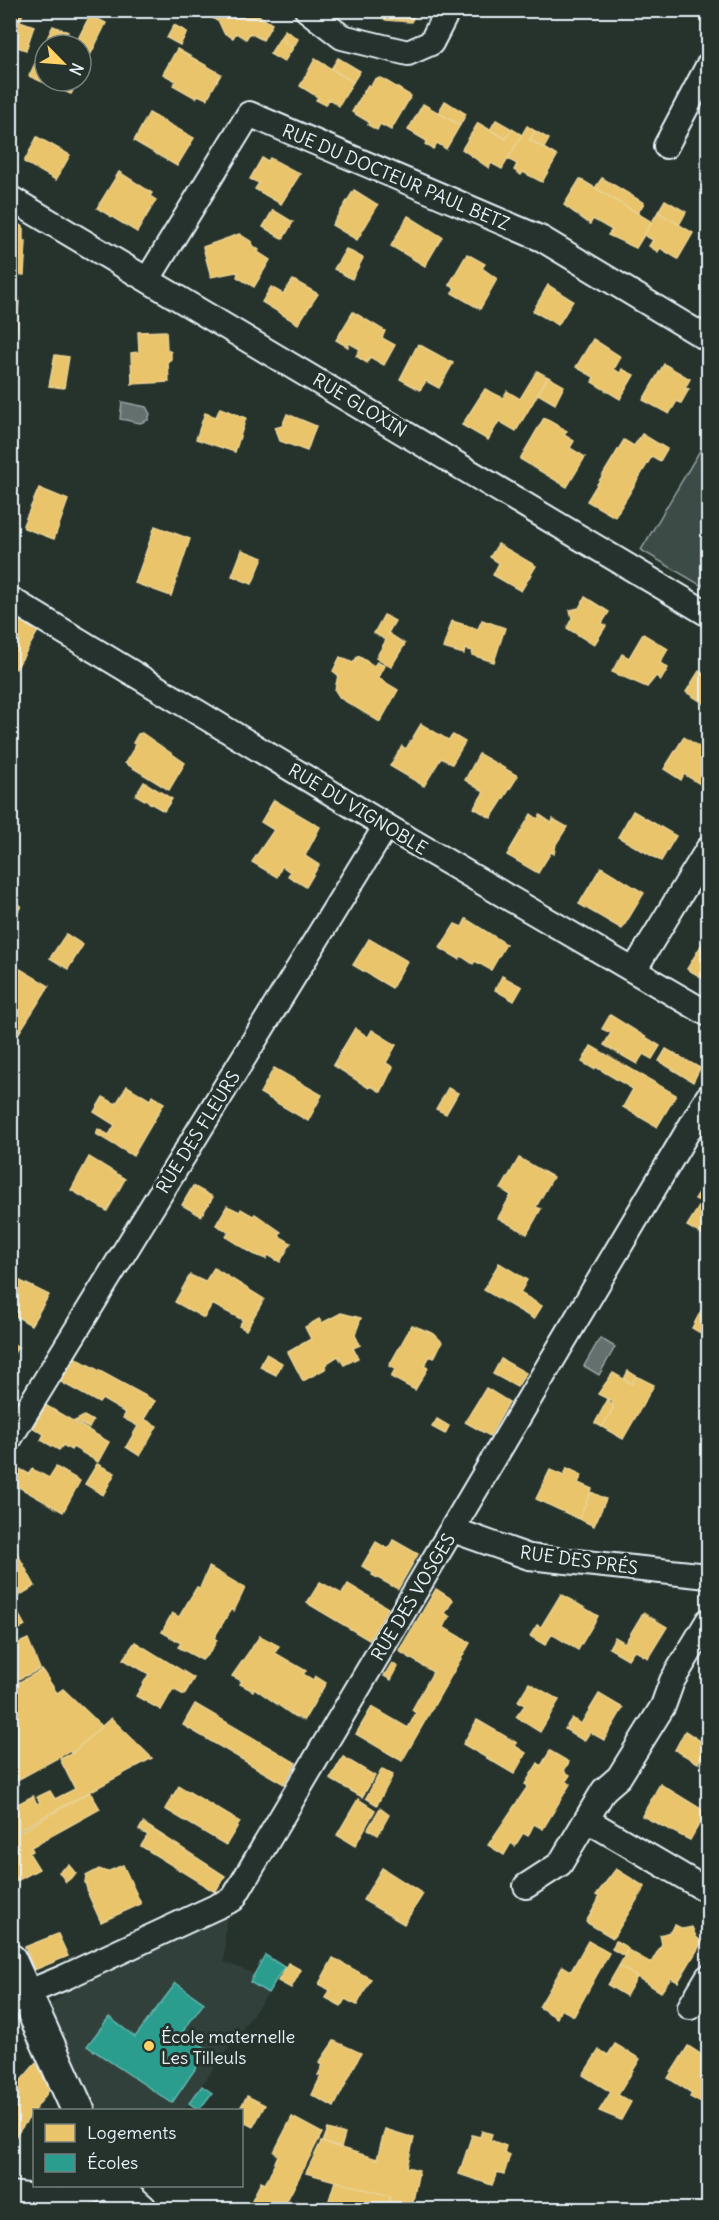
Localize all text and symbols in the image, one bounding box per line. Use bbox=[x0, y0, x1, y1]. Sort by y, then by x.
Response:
north arrow bbox=[33, 33, 93, 93]
text: N bbox=[65, 60, 88, 79]
street label: RUE DU DOCTEUR PAUL BETZ bbox=[279, 119, 513, 235]
street label: RUE GLOXIN bbox=[309, 368, 411, 442]
street label: RUE DU VIGNOBLE bbox=[284, 758, 432, 860]
street label: RUE DES FLEURS bbox=[151, 1066, 245, 1198]
street label: RUE DES VOSGES bbox=[366, 1529, 460, 1665]
street label: RUE DES PRÉS bbox=[519, 1540, 639, 1580]
place label: École maternelle Les Tilleuls bbox=[161, 2025, 295, 2069]
marker: École maternelle Les Tilleuls bbox=[142, 2039, 156, 2053]
legend bbox=[33, 2109, 243, 2187]
text: Logements bbox=[87, 2121, 176, 2144]
text: Écoles bbox=[87, 2151, 138, 2174]

